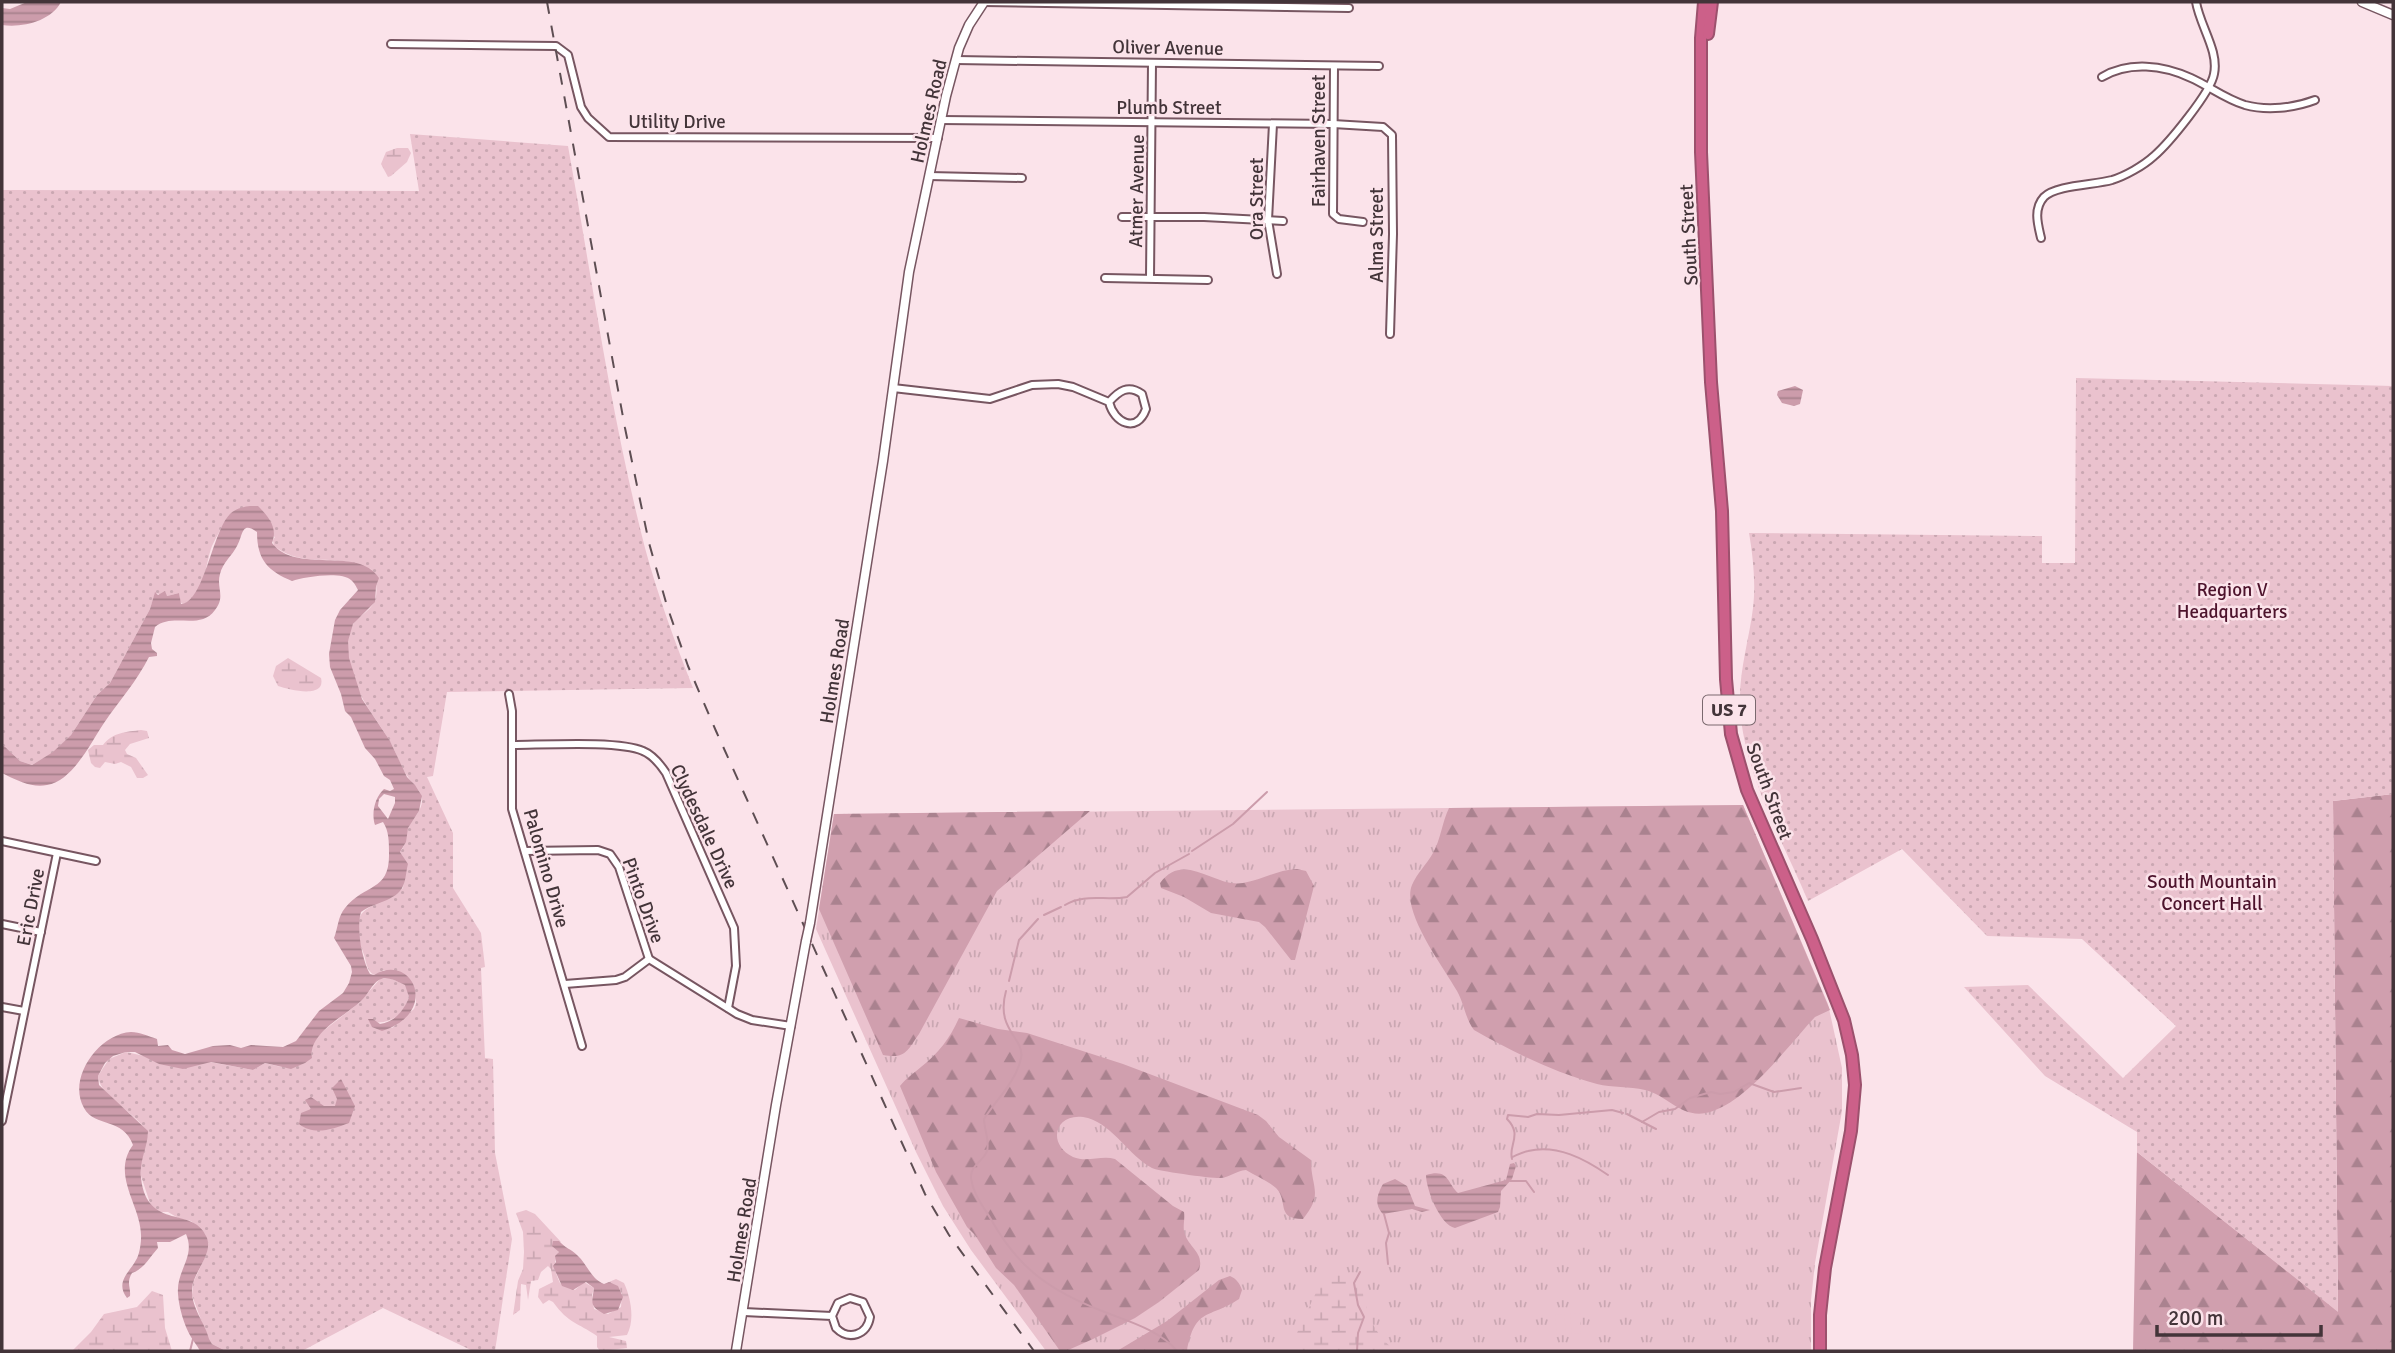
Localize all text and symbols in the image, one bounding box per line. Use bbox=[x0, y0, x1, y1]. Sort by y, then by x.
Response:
street label: Oliver Avenue bbox=[1112, 35, 1224, 61]
street label: Holmes Road bbox=[905, 57, 953, 166]
street label: Fairhaven Street bbox=[1307, 74, 1331, 207]
street label: Plumb Street bbox=[1116, 96, 1222, 120]
street label: Utility Drive bbox=[628, 110, 726, 134]
street label: Atmer Avenue bbox=[1124, 134, 1150, 248]
street label: Ora Street bbox=[1245, 157, 1269, 240]
street label: South Street bbox=[1674, 183, 1704, 286]
street label: Alma Street bbox=[1365, 187, 1389, 283]
park label: Region V Headquarters bbox=[2177, 578, 2287, 624]
street label: Holmes Road bbox=[815, 617, 855, 725]
road number: US 7 bbox=[1703, 696, 1755, 724]
street label: South Street bbox=[1740, 740, 1798, 843]
street label: Clydesdale Drive bbox=[665, 760, 743, 893]
street label: Palomino Drive bbox=[518, 806, 574, 930]
street label: Pinto Drive bbox=[617, 854, 670, 946]
street label: Eric Drive bbox=[12, 866, 50, 948]
park label: South Mountain Concert Hall bbox=[2147, 870, 2277, 916]
street label: Holmes Road bbox=[722, 1176, 762, 1284]
scale bar bbox=[2157, 1294, 2322, 1338]
text: 200 m bbox=[2168, 1305, 2223, 1331]

